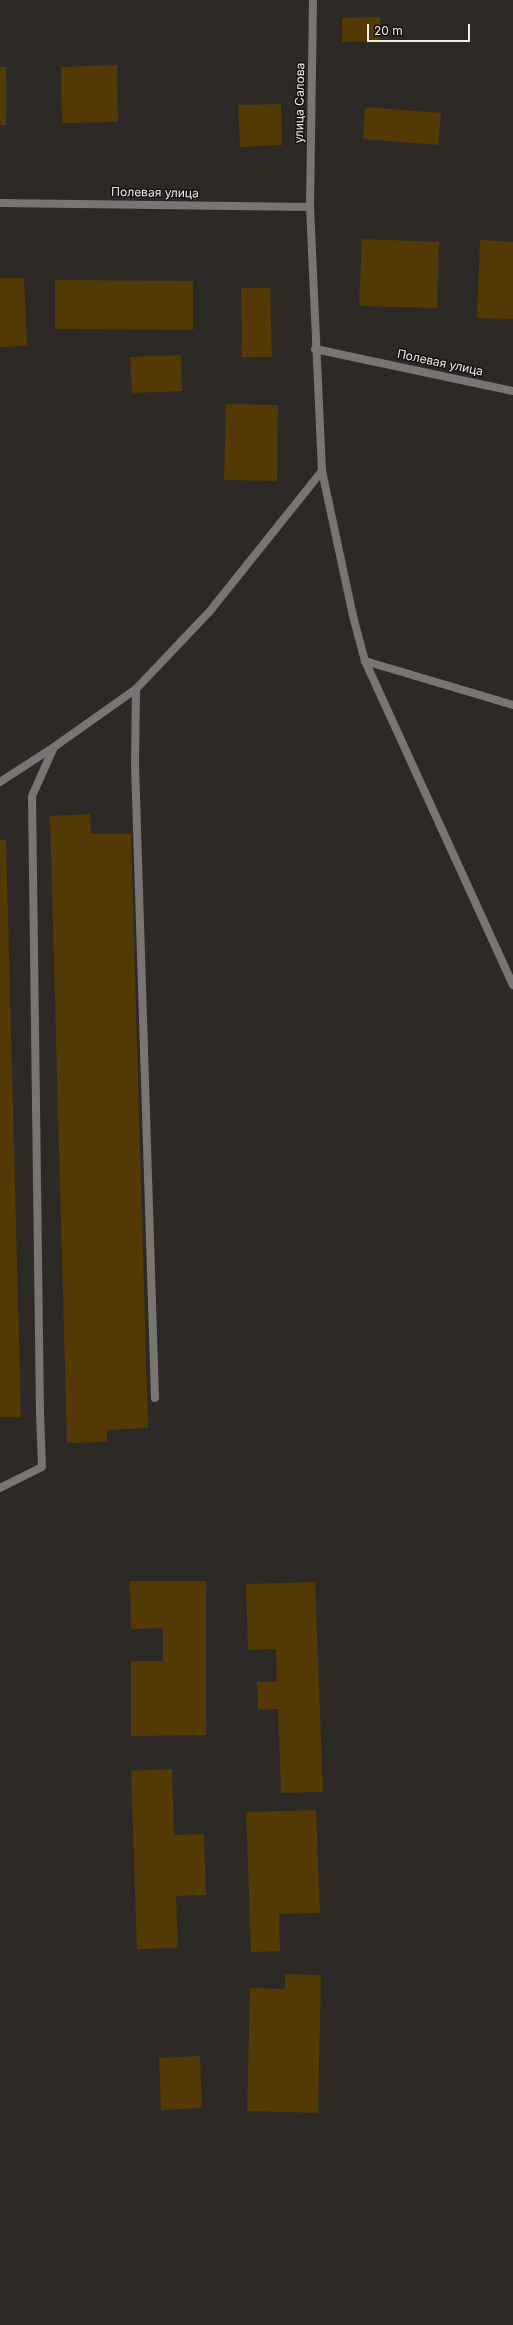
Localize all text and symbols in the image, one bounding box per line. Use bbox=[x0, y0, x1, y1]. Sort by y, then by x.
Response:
scale bar bbox=[369, 16, 472, 42]
text: 20 m bbox=[374, 23, 403, 38]
street label: улица Салова bbox=[292, 63, 308, 143]
street label: Полевая улица bbox=[111, 185, 199, 201]
street label: Полевая улица bbox=[396, 347, 484, 379]

